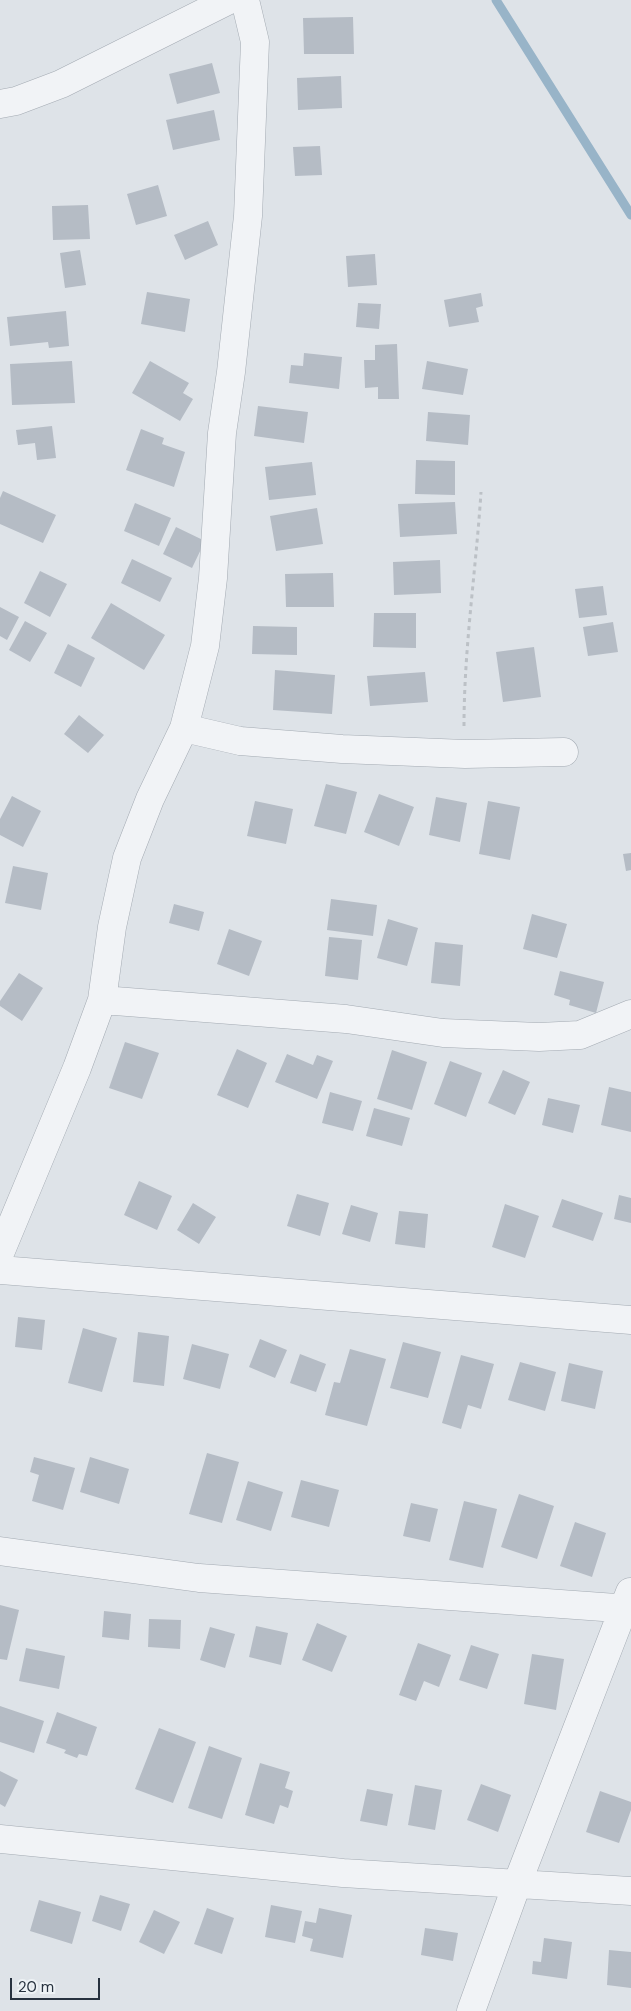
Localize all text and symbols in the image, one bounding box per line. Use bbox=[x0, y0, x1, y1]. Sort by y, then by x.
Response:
scale bar bbox=[12, 1968, 102, 2000]
text: 20 m bbox=[18, 1977, 54, 1997]

